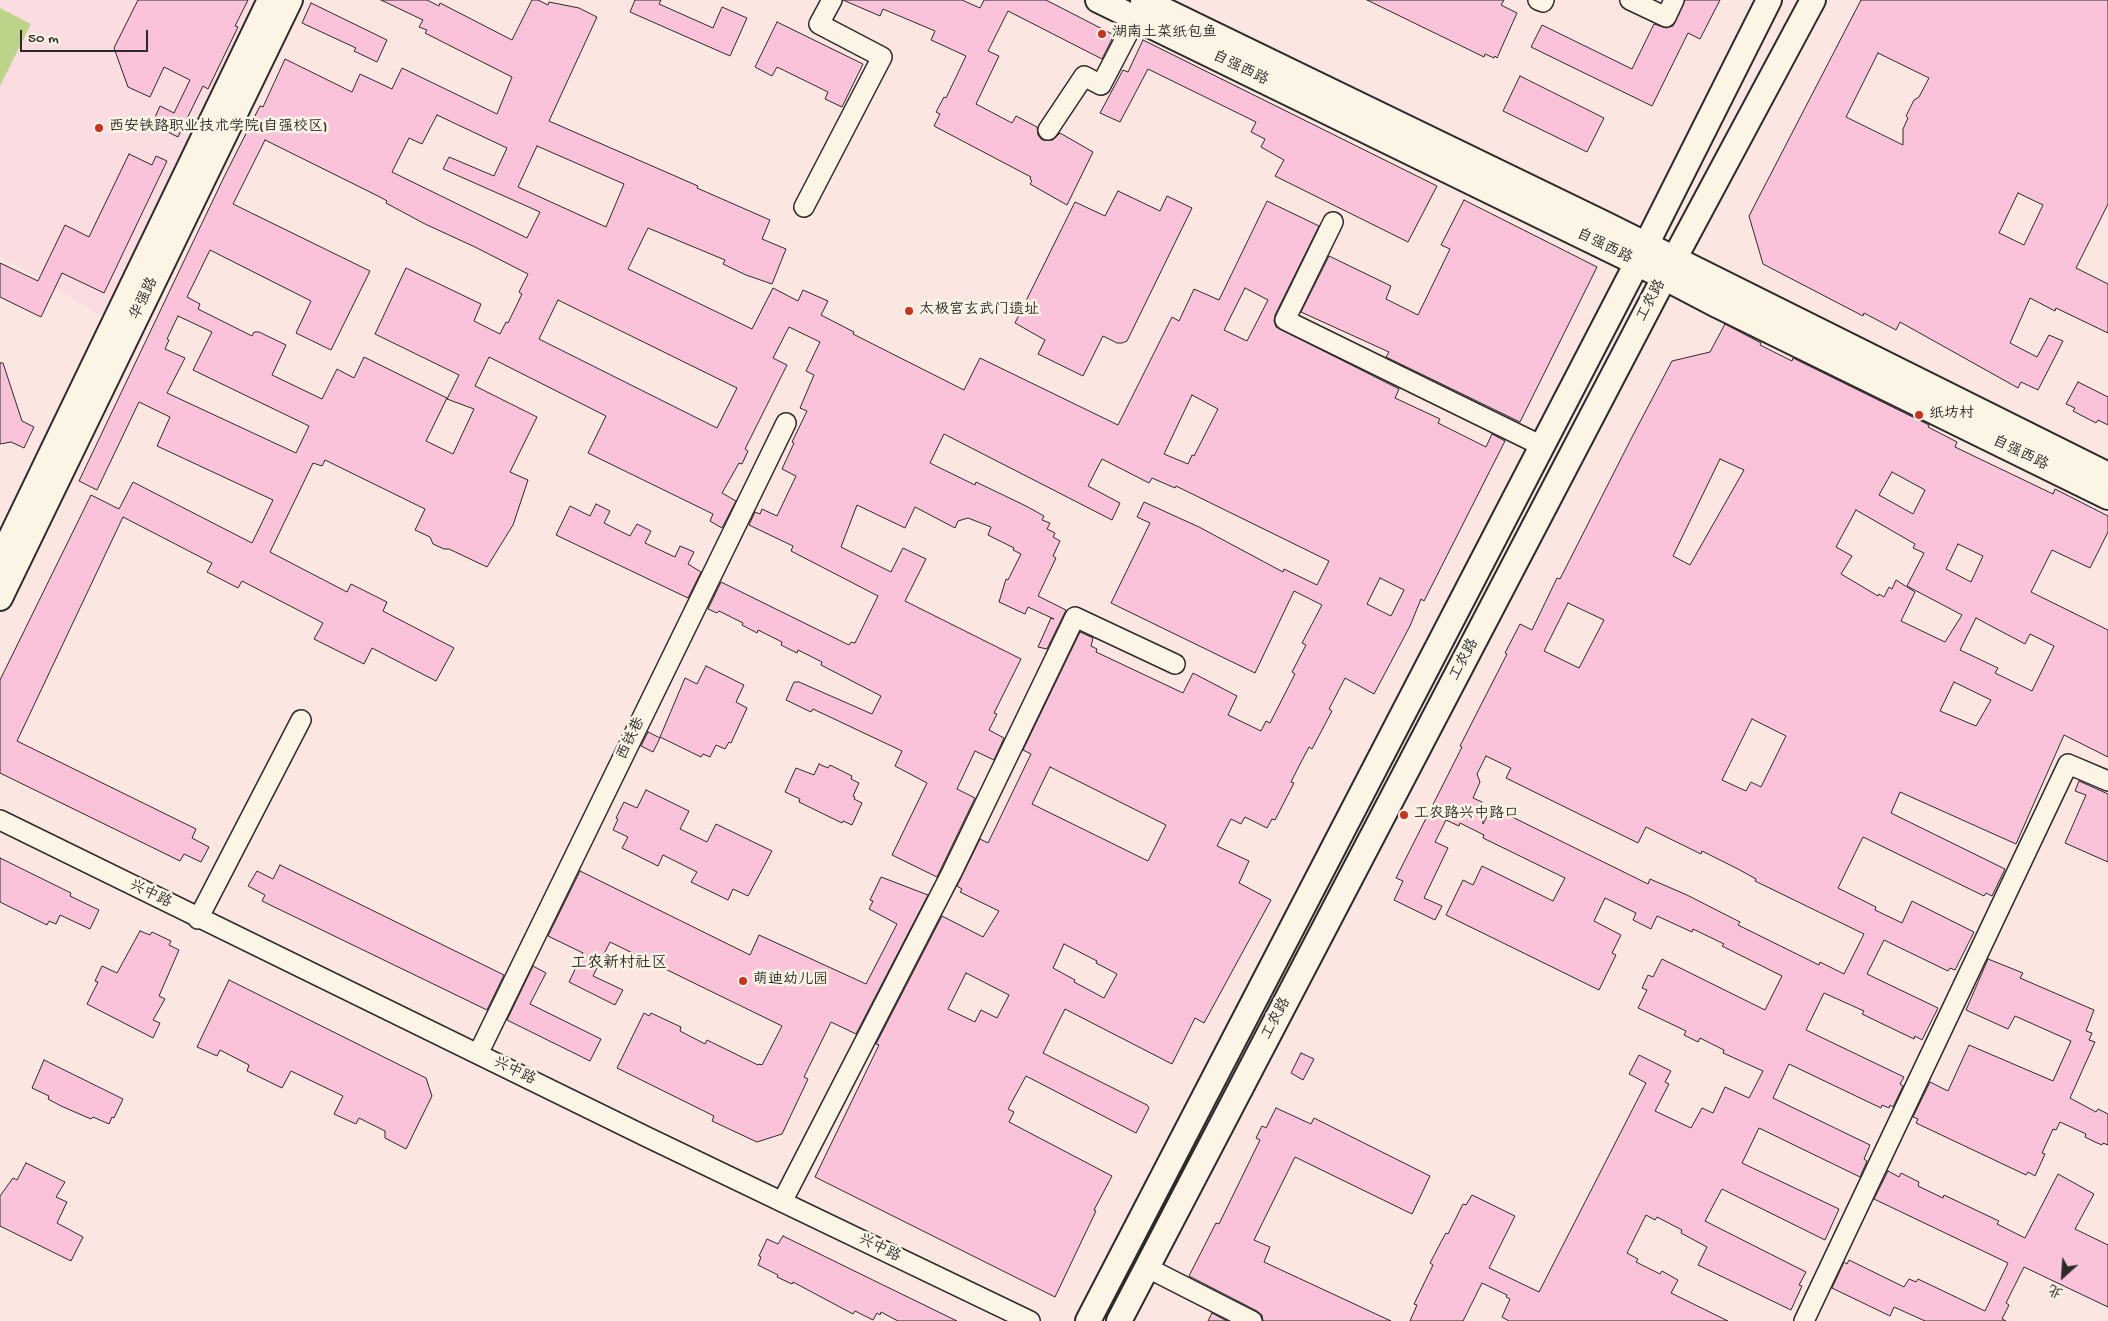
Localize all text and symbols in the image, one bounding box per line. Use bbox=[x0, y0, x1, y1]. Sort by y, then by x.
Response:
scale bar bbox=[22, 20, 150, 52]
place label: 湖南土菜纸包鱼 bbox=[1112, 25, 1217, 43]
marker: 湖南土菜纸包鱼 bbox=[1096, 28, 1108, 40]
text: 50 m bbox=[28, 30, 59, 48]
street label: 自强西路 bbox=[1209, 48, 1271, 90]
place label: 西安铁路职业技术学院(自强校区) bbox=[109, 119, 327, 137]
marker: 西安铁路职业技术学院(自强校区) bbox=[93, 122, 105, 134]
street label: 自强西路 bbox=[1573, 226, 1635, 268]
street label: 华强路 bbox=[127, 275, 163, 323]
street label: 工农路 bbox=[1633, 277, 1671, 325]
place label: 太极宫玄武门遗址 bbox=[919, 302, 1039, 320]
marker: 太极宫玄武门遗址 bbox=[903, 305, 915, 317]
place label: 纸坊村 bbox=[1929, 406, 1974, 424]
marker: 纸坊村 bbox=[1913, 409, 1925, 421]
street label: 自强西路 bbox=[1989, 433, 2051, 475]
street label: 工农路 bbox=[1446, 636, 1484, 684]
street label: 西铁巷 bbox=[614, 715, 650, 763]
place label: 工农路兴中路口 bbox=[1414, 806, 1519, 824]
marker: 工农路兴中路口 bbox=[1398, 809, 1410, 821]
street label: 兴中路 bbox=[126, 877, 174, 913]
district label: 工农新村社区 bbox=[571, 955, 667, 975]
place label: 萌迪幼儿园 bbox=[753, 972, 828, 990]
marker: 萌迪幼儿园 bbox=[737, 975, 749, 987]
street label: 工农路 bbox=[1258, 995, 1296, 1043]
street label: 兴中路 bbox=[490, 1054, 538, 1090]
street label: 兴中路 bbox=[855, 1231, 903, 1267]
north arrow bbox=[2038, 1251, 2088, 1301]
text: 北 bbox=[2046, 1279, 2066, 1301]

